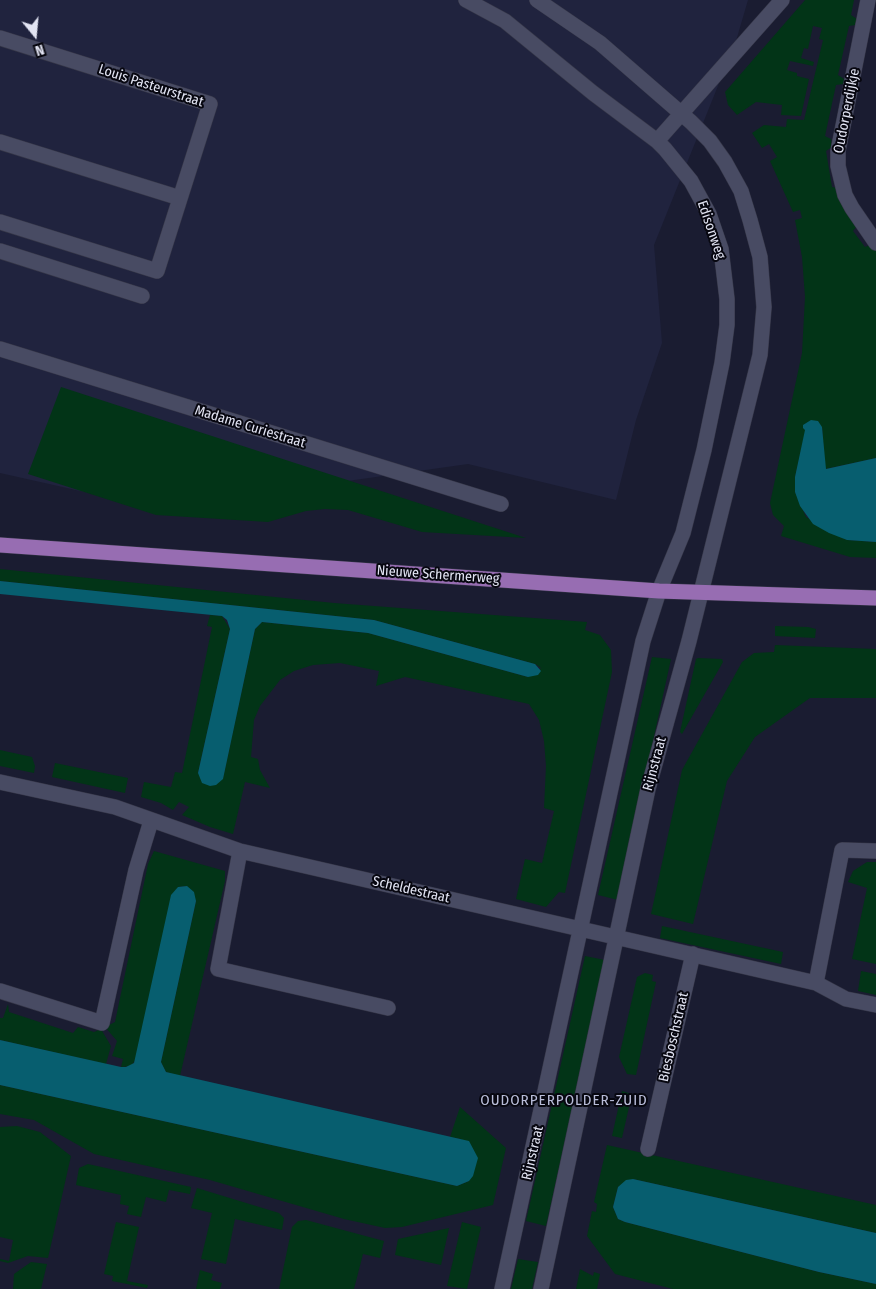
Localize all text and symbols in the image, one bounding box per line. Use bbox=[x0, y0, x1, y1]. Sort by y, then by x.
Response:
north arrow bbox=[10, 10, 60, 60]
text: N bbox=[33, 40, 46, 59]
street label: Louis Pasteurstraat bbox=[96, 61, 206, 111]
street label: Oudorperdijkje bbox=[831, 67, 863, 155]
street label: Edisonweg bbox=[693, 199, 729, 261]
street label: Madame Curiestraat bbox=[193, 402, 307, 452]
street label: Nieuwe Schermerweg bbox=[376, 562, 500, 588]
street label: Rijnstraat bbox=[640, 735, 670, 793]
street label: Scheldestraat bbox=[371, 873, 451, 907]
street label: Biesboschstraat bbox=[656, 991, 692, 1083]
district label: OUDORPERPOLDER-ZUID bbox=[478, 1092, 650, 1110]
street label: Rijnstraat bbox=[519, 1124, 547, 1182]

